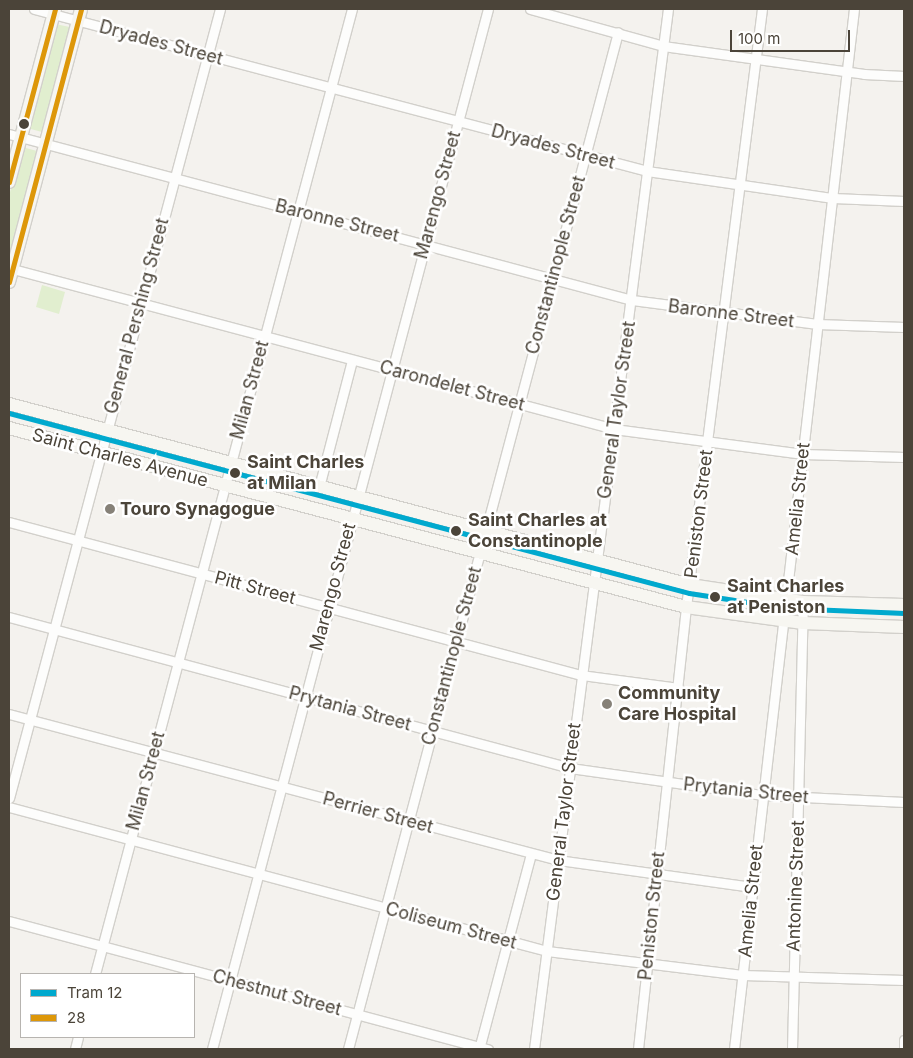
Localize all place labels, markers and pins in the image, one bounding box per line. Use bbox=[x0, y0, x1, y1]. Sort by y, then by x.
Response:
unlabelled marker bbox=[19, 119, 29, 129]
place label: Saint Charles at Milan bbox=[247, 452, 364, 494]
marker: Saint Charles at Milan bbox=[227, 465, 243, 481]
place label: Touro Synagogue bbox=[120, 498, 275, 520]
marker: Touro Synagogue bbox=[104, 503, 116, 515]
place label: Saint Charles at Constantinople bbox=[468, 510, 607, 552]
marker: Saint Charles at Constantinople bbox=[448, 523, 464, 539]
place label: Saint Charles at Peniston bbox=[727, 576, 844, 618]
marker: Saint Charles at Peniston bbox=[707, 589, 723, 605]
place label: Community Care Hospital bbox=[618, 683, 736, 726]
marker: Community Care Hospital bbox=[600, 697, 614, 711]

